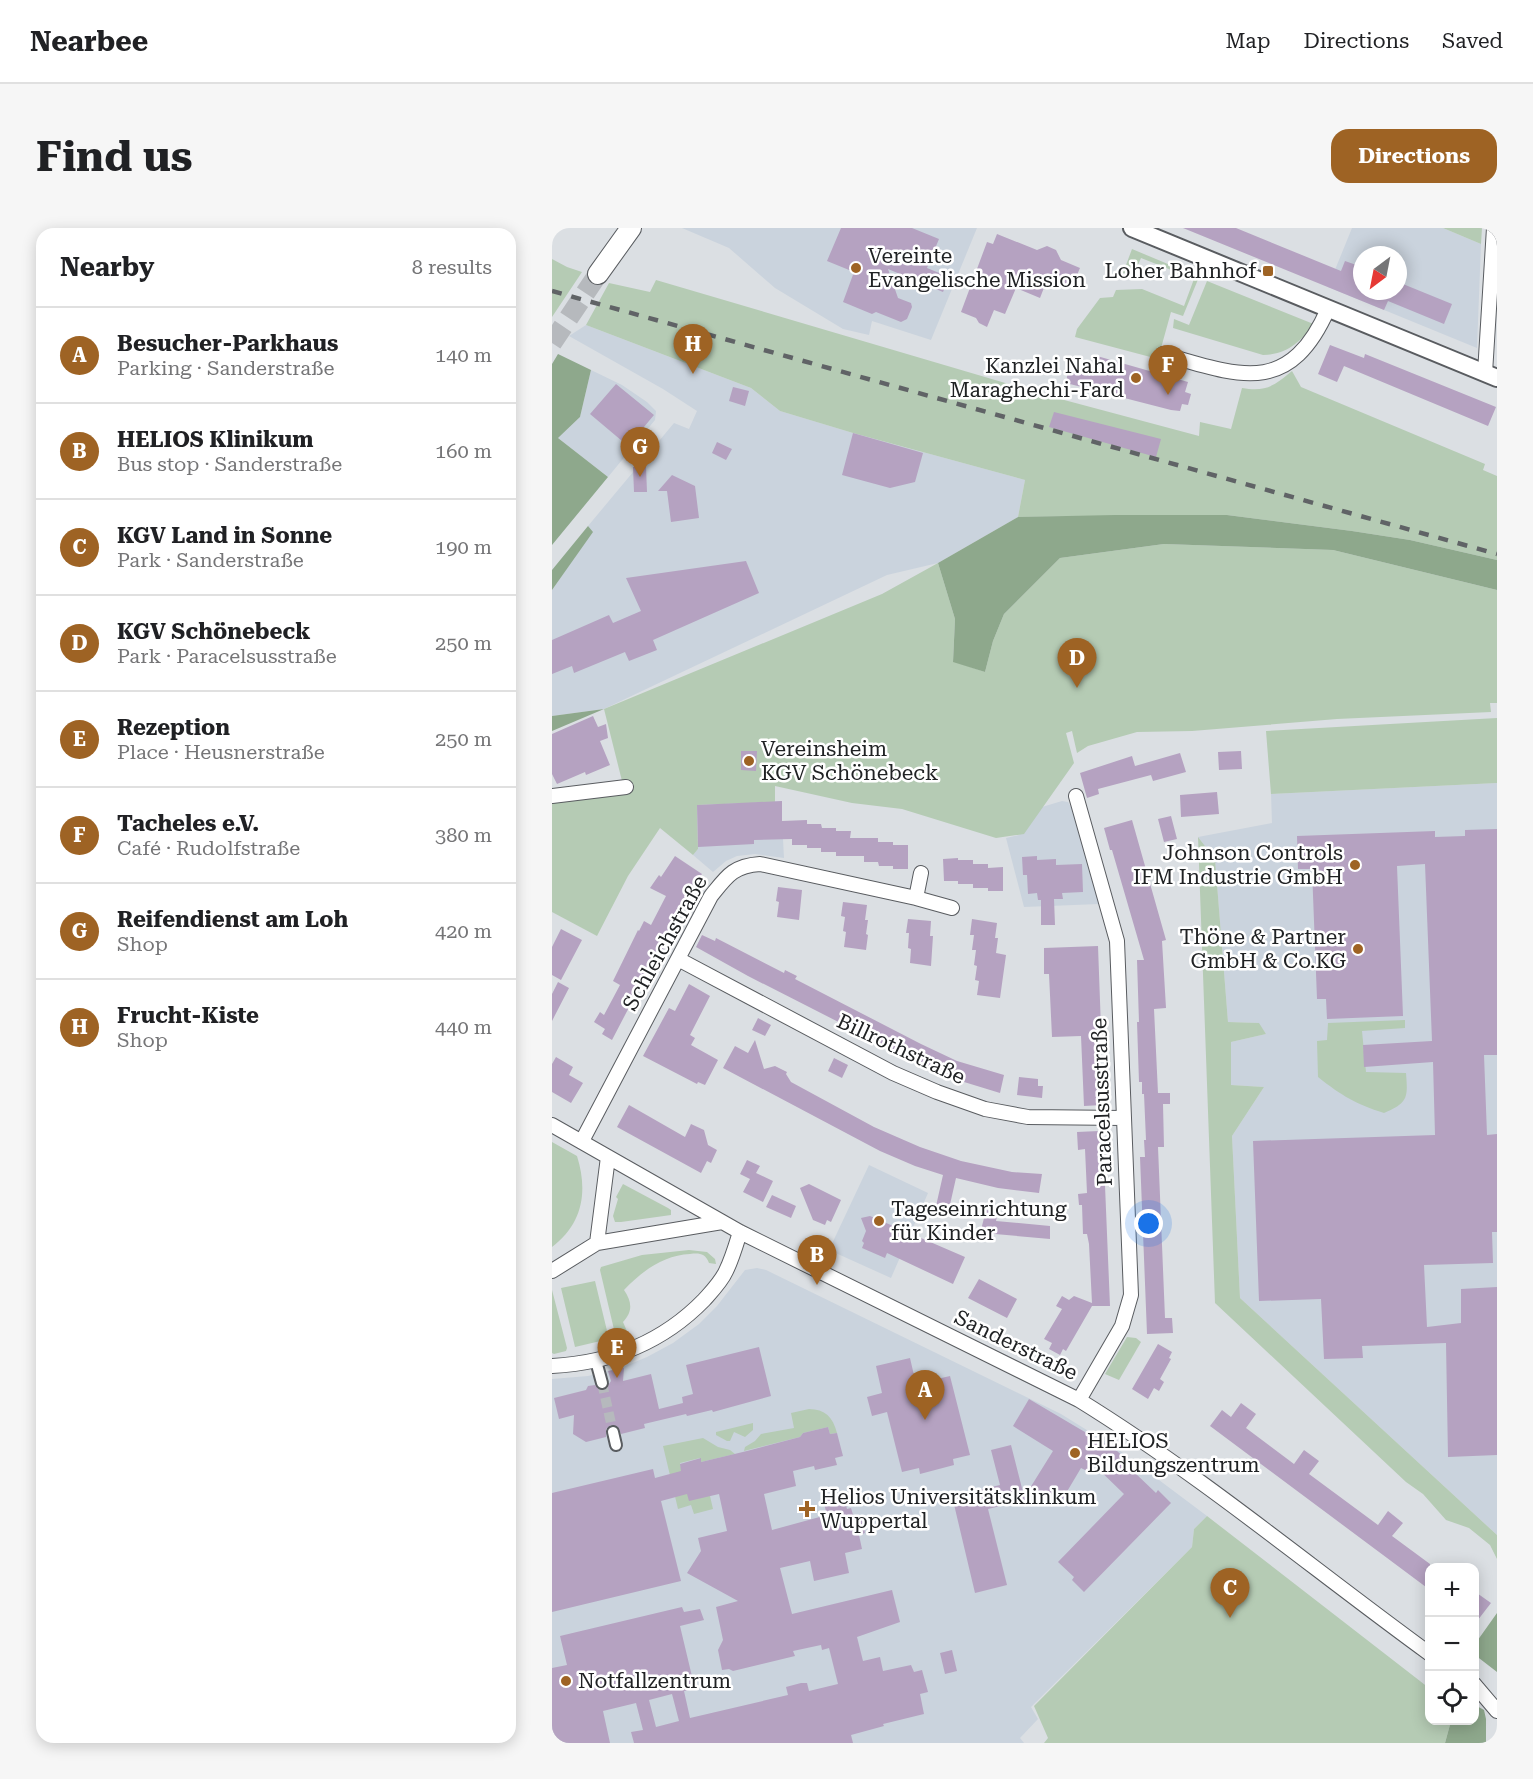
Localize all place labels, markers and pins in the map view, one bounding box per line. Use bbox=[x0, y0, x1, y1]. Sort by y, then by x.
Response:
place label: Vereinte Evangelische Mission bbox=[868, 244, 1086, 292]
place label: Loher Bahnhof bbox=[1104, 259, 1257, 283]
marker: Vereinte Evangelische Mission bbox=[849, 261, 863, 275]
marker: Loher Bahnhof bbox=[1261, 264, 1275, 278]
pin: H bbox=[674, 324, 712, 374]
pin: F bbox=[1148, 346, 1188, 395]
place label: Kanzlei Nahal Maraghechi-Fard bbox=[950, 354, 1125, 402]
marker: Kanzlei Nahal Maraghechi-Fard bbox=[1129, 371, 1143, 385]
pin: G bbox=[620, 428, 659, 477]
pin: D bbox=[1058, 638, 1096, 688]
place label: Vereinsheim KGV Schönebeck bbox=[761, 737, 938, 785]
marker: Vereinsheim KGV Schönebeck bbox=[742, 754, 756, 768]
place label: Johnson Controls IFM Industrie GmbH bbox=[1133, 841, 1343, 889]
marker: Johnson Controls IFM Industrie GmbH bbox=[1348, 858, 1362, 872]
place label: Thöne & Partner GmbH & Co.KG bbox=[1179, 925, 1346, 973]
marker: Thöne & Partner GmbH & Co.KG bbox=[1351, 942, 1365, 956]
place label: Tageseinrichtung für Kinder bbox=[891, 1197, 1067, 1245]
marker: Tageseinrichtung für Kinder bbox=[872, 1214, 886, 1228]
pin: B bbox=[798, 1236, 836, 1285]
pin: E bbox=[598, 1328, 636, 1378]
pin: A bbox=[906, 1370, 944, 1420]
place label: HELIOS Bildungszentrum bbox=[1087, 1429, 1260, 1477]
marker: HELIOS Bildungszentrum bbox=[1068, 1446, 1082, 1460]
place label: Helios Universitätsklinkum Wuppertal bbox=[820, 1485, 1097, 1533]
marker: Helios Universitätsklinkum Wuppertal bbox=[798, 1500, 816, 1518]
pin: C bbox=[1210, 1568, 1250, 1618]
place label: Notfallzentrum bbox=[578, 1669, 731, 1693]
marker: Notfallzentrum bbox=[559, 1674, 573, 1688]

